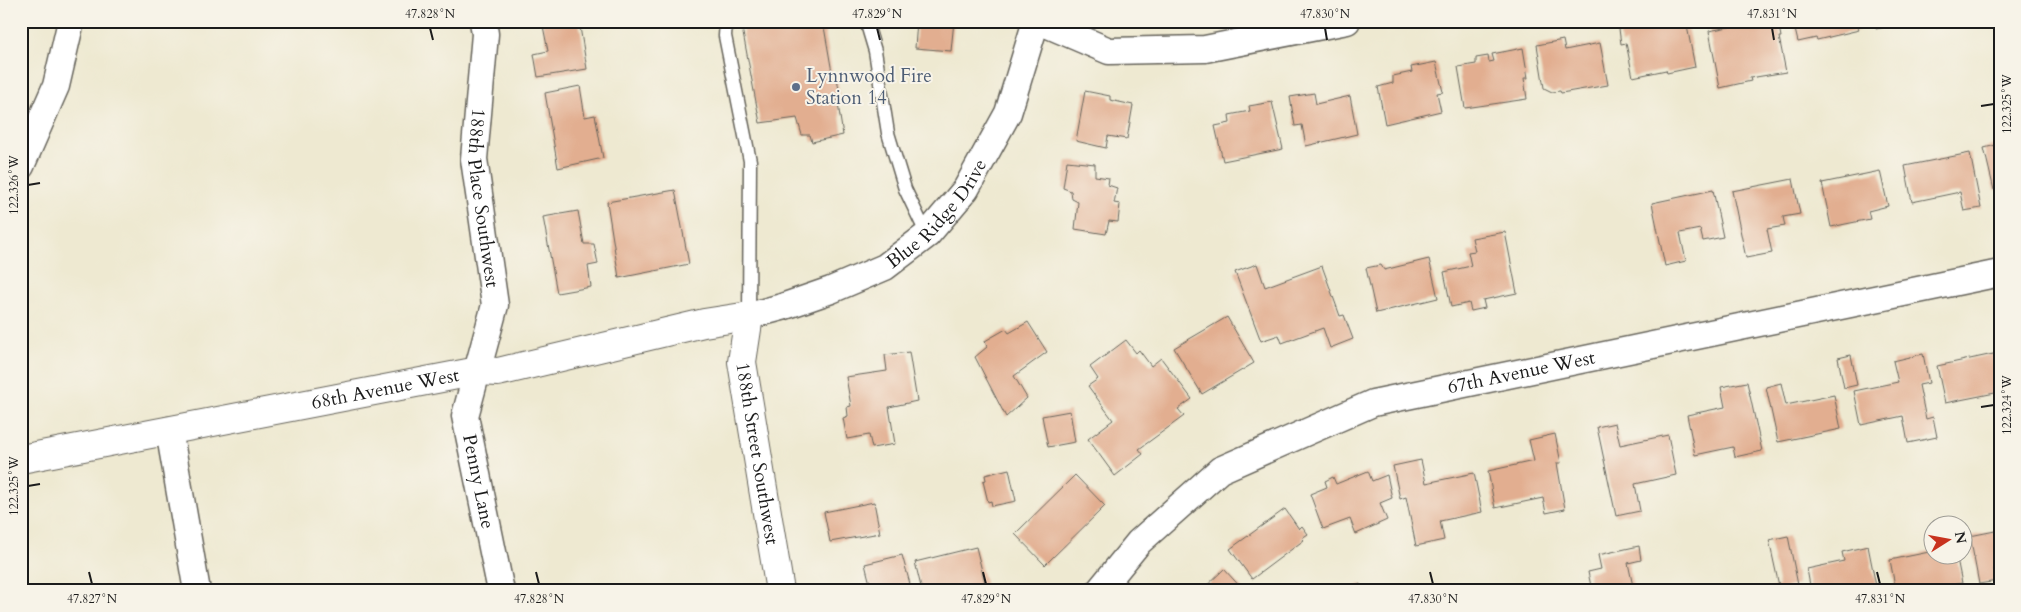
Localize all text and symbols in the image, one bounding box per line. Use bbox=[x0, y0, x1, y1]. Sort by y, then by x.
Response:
text: 47.828°N bbox=[405, 6, 456, 22]
text: 47.829°N bbox=[852, 6, 903, 22]
text: 47.830°N bbox=[1300, 6, 1351, 22]
text: 47.831°N bbox=[1747, 6, 1798, 22]
place label: Lynnwood Fire Station 14 bbox=[806, 63, 932, 111]
text: 122.325°W bbox=[1999, 74, 2015, 134]
marker: Lynnwood Fire Station 14 bbox=[790, 81, 802, 93]
street label: 188th Place Southwest bbox=[461, 107, 505, 289]
street label: Blue Ridge Drive bbox=[881, 154, 993, 274]
text: 122.326°W bbox=[6, 155, 22, 215]
street label: 67th Avenue West bbox=[1445, 344, 1597, 400]
street label: 188th Street Southwest bbox=[729, 360, 785, 547]
street label: 68th Avenue West bbox=[309, 362, 461, 416]
text: 122.324°W bbox=[1999, 375, 2015, 435]
street label: Penny Lane bbox=[456, 432, 501, 531]
text: 122.325°W bbox=[6, 456, 22, 516]
north arrow bbox=[1924, 514, 1974, 564]
text: N bbox=[1950, 530, 1971, 545]
text: 47.827°N bbox=[67, 591, 118, 607]
text: 47.828°N bbox=[514, 591, 565, 607]
text: 47.829°N bbox=[961, 591, 1012, 607]
text: 47.830°N bbox=[1408, 591, 1459, 607]
text: 47.831°N bbox=[1855, 591, 1906, 607]

